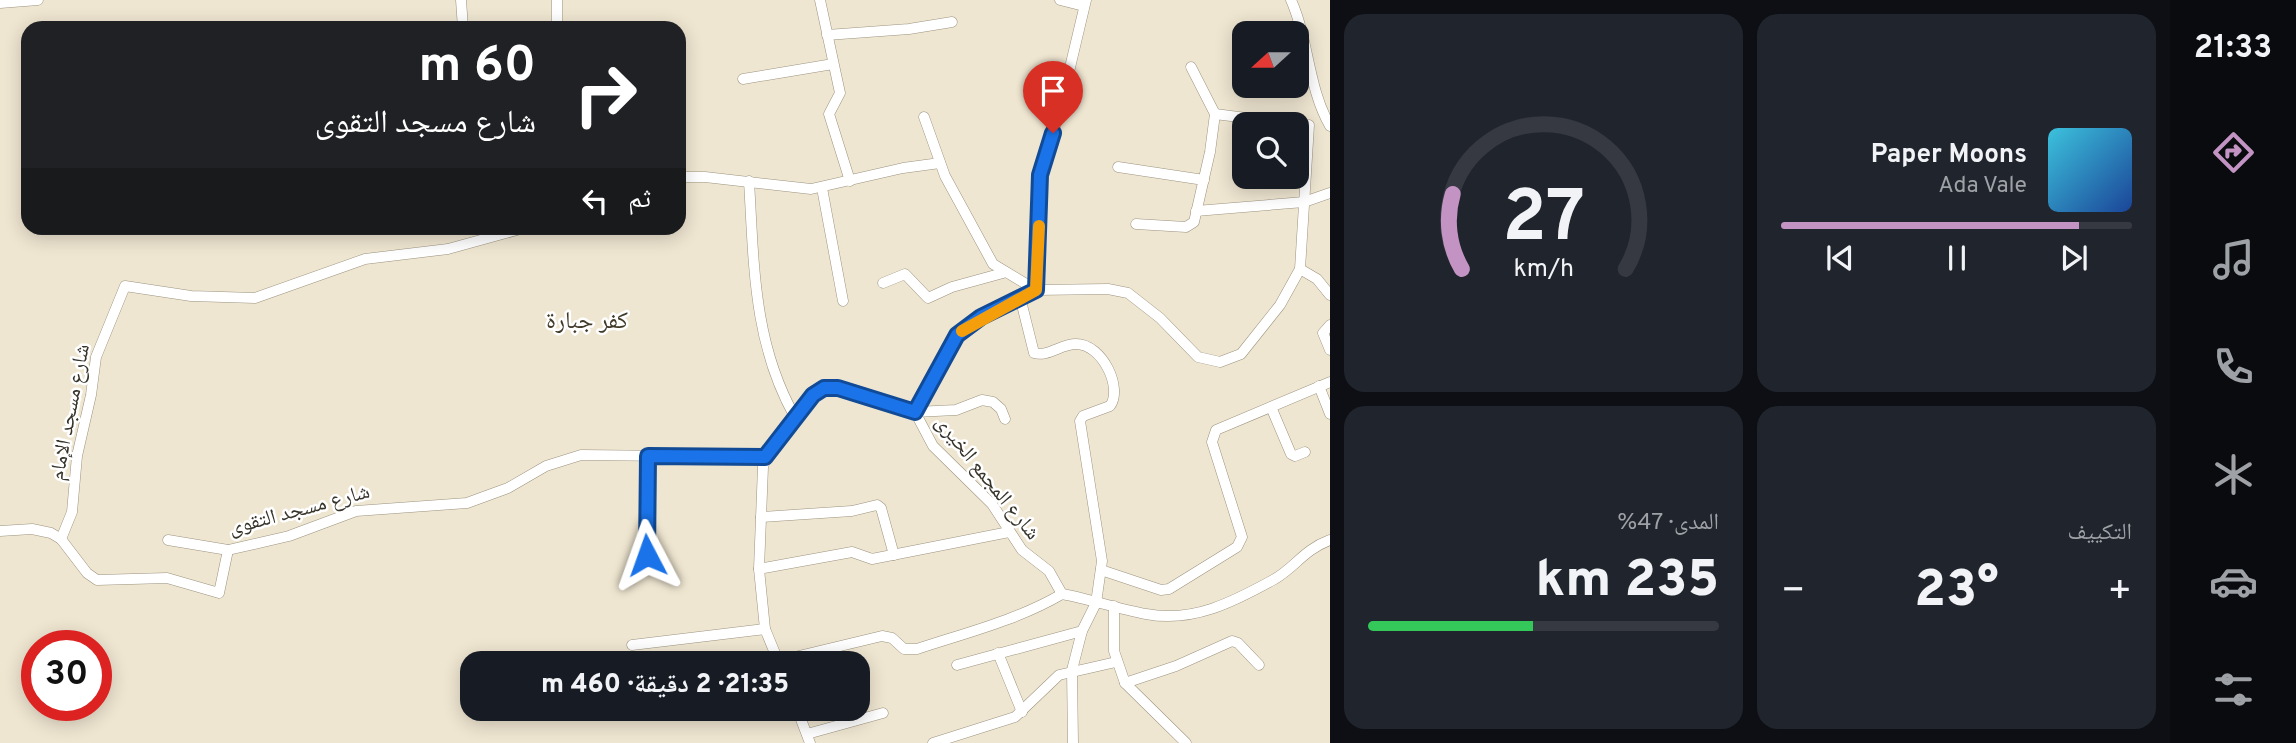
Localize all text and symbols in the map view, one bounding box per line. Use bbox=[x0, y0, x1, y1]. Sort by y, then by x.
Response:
north arrow bbox=[1232, 21, 1309, 98]
map controls bbox=[1232, 21, 1309, 189]
text: 21:33 bbox=[2194, 29, 2272, 69]
text: 60 m bbox=[418, 37, 536, 99]
icon: right bbox=[560, 49, 651, 140]
pin bbox=[1023, 61, 1083, 133]
icon: arrive bbox=[1034, 72, 1072, 110]
text: شارع مسجد التقوى bbox=[315, 104, 536, 144]
button: search bbox=[1232, 112, 1309, 189]
icon: directions bbox=[2209, 128, 2258, 177]
text: Paper Moons bbox=[1871, 139, 2027, 172]
text: Ada Vale bbox=[1938, 172, 2027, 201]
text: 27 bbox=[1502, 175, 1585, 267]
icon: left bbox=[576, 182, 614, 220]
text: ثم bbox=[628, 184, 651, 217]
icon: music bbox=[2209, 235, 2258, 284]
icon: previous bbox=[1821, 239, 1859, 277]
icon: pause bbox=[1938, 239, 1976, 277]
icon: next bbox=[2055, 239, 2093, 277]
text: km/h bbox=[1513, 254, 1574, 286]
district label: كفر جبارة bbox=[546, 307, 628, 337]
street label: شارع مسجد الإمام bbox=[44, 342, 97, 483]
icon: phone bbox=[2209, 342, 2258, 391]
street label: شارع المجمع الخيرى bbox=[928, 410, 1045, 546]
icon: climate bbox=[2209, 450, 2258, 499]
street label: شارع مسجد التقوى bbox=[226, 479, 373, 542]
text: المدى · 47% bbox=[1617, 509, 1719, 538]
position arrow bbox=[610, 518, 684, 592]
text: التكييف bbox=[2067, 519, 2132, 548]
text: 235 km bbox=[1536, 549, 1719, 615]
icon: car bbox=[2209, 557, 2258, 606]
text: 23° bbox=[1914, 559, 1999, 625]
text: − bbox=[1781, 568, 1806, 617]
text: + bbox=[2107, 568, 2132, 617]
speed limit sign: 30 bbox=[21, 630, 112, 721]
icon: filters bbox=[2209, 665, 2258, 714]
text: 21:35 · 2 دقيقة · 460 m bbox=[541, 669, 789, 702]

